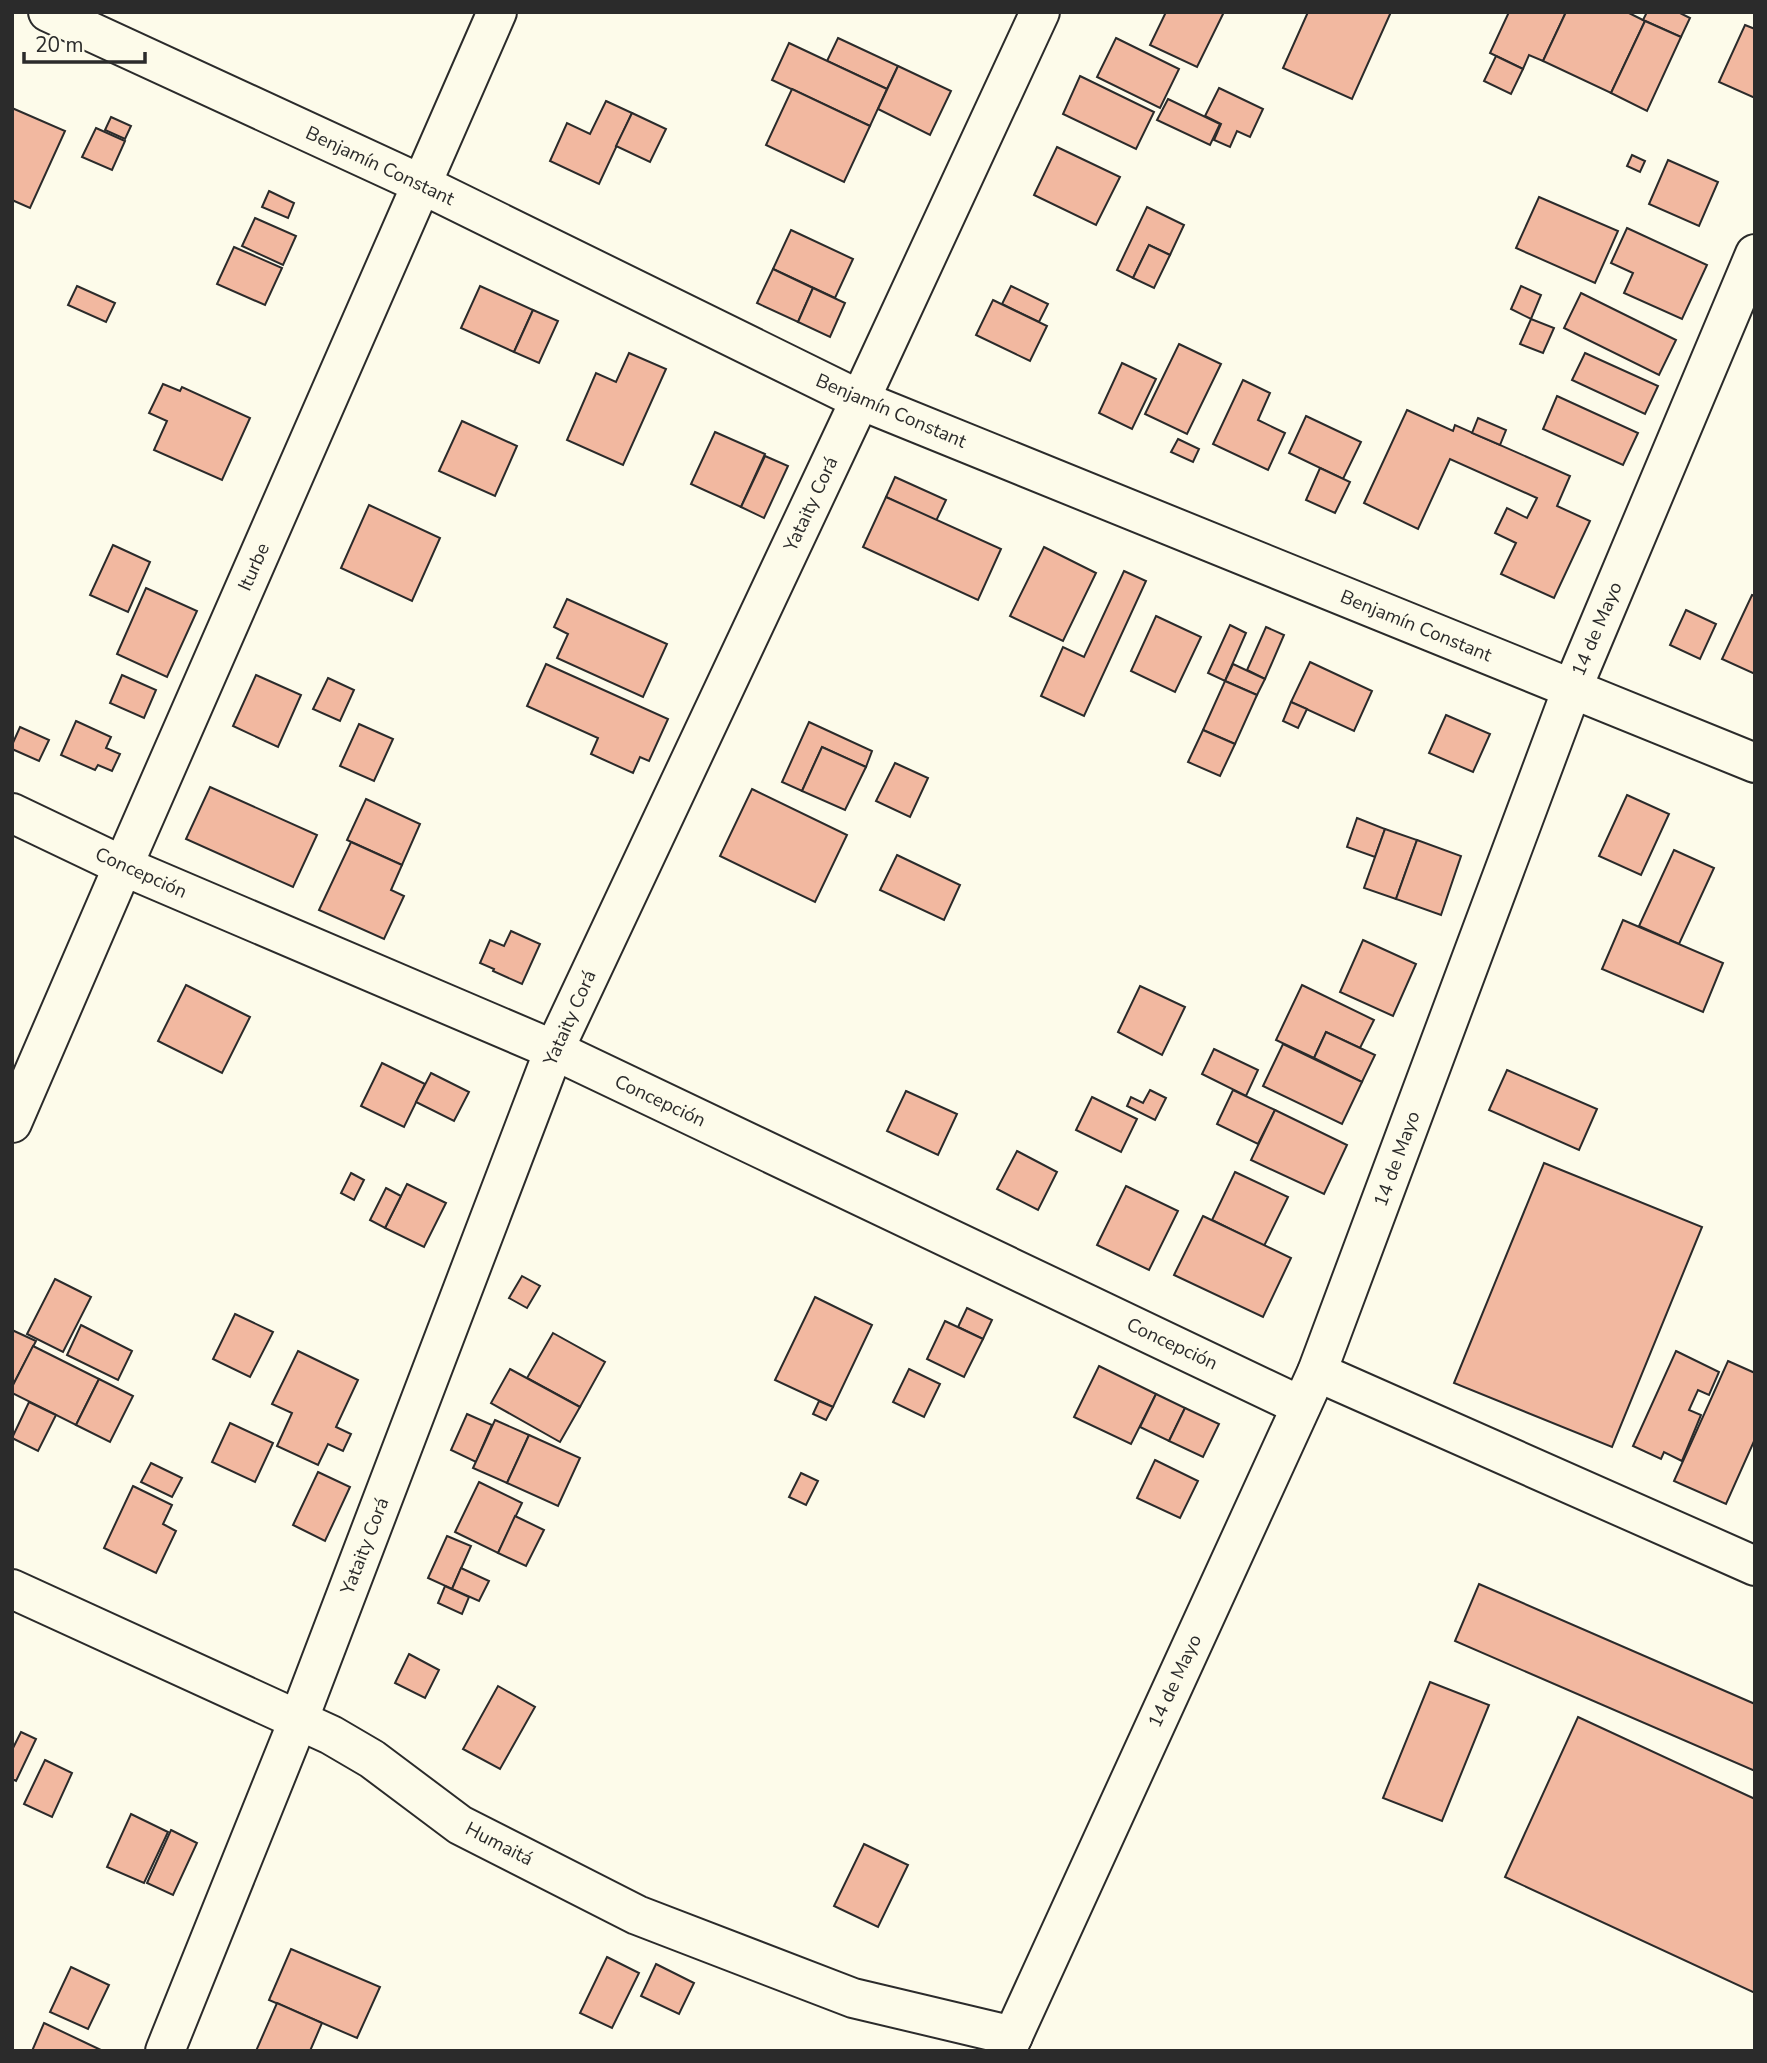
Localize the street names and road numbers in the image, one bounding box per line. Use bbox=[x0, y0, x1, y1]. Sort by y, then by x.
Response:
street label: Benjamín Constant bbox=[301, 120, 459, 212]
street label: Benjamín Constant bbox=[812, 368, 971, 455]
street label: Yataity Corá bbox=[777, 452, 844, 557]
street label: Iturbe bbox=[232, 539, 276, 595]
street label: 14 de Mayo bbox=[1565, 578, 1629, 680]
street label: Benjamín Constant bbox=[1336, 584, 1496, 668]
street label: Concepción bbox=[91, 841, 191, 905]
street label: Yataity Corá bbox=[537, 966, 603, 1071]
street label: Concepción bbox=[610, 1069, 710, 1133]
street label: 14 de Mayo bbox=[1368, 1107, 1426, 1211]
street label: Concepción bbox=[1122, 1312, 1222, 1376]
street label: Yataity Corá bbox=[334, 1494, 395, 1599]
street label: 14 de Mayo bbox=[1142, 1630, 1208, 1732]
street label: Humaitá bbox=[461, 1816, 537, 1872]

